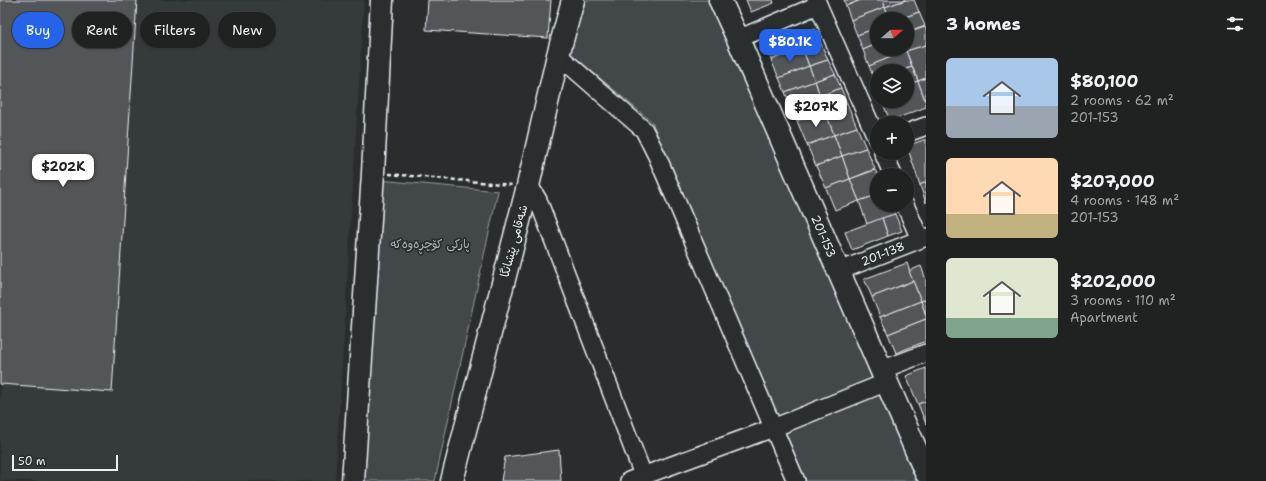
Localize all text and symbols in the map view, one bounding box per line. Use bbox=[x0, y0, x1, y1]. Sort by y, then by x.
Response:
chip: Buy bbox=[12, 12, 64, 48]
chip: Rent bbox=[72, 12, 132, 48]
chip: Filters bbox=[140, 12, 210, 48]
chip: New bbox=[218, 12, 276, 48]
north arrow bbox=[870, 12, 914, 56]
map controls bbox=[870, 12, 914, 212]
text: 3 homes bbox=[946, 13, 1021, 35]
icon: filters bbox=[1224, 13, 1246, 35]
pin: $80.1K bbox=[757, 29, 823, 63]
text: $80.1K bbox=[768, 33, 812, 50]
button: layers bbox=[870, 64, 914, 108]
text: $80,100 bbox=[1070, 70, 1138, 92]
icon: home bbox=[978, 74, 1026, 122]
text: 2 rooms · 62 m² bbox=[1070, 92, 1174, 109]
pin: $207K bbox=[788, 94, 844, 128]
text: $207K bbox=[794, 98, 838, 115]
text: 201-153 bbox=[1070, 109, 1119, 126]
button: + bbox=[870, 116, 914, 160]
pin: $202K bbox=[35, 154, 91, 188]
text: $202K bbox=[41, 158, 85, 175]
button: − bbox=[870, 168, 914, 212]
text: $207,000 bbox=[1070, 170, 1155, 192]
icon: home bbox=[978, 174, 1026, 222]
text: 4 rooms · 148 m² bbox=[1070, 192, 1179, 209]
street label: شەقامی پێشانگا bbox=[497, 203, 531, 279]
text: 201-153 bbox=[1070, 209, 1119, 226]
street label: 201-153 bbox=[807, 213, 840, 260]
park label: پارکی کۆچڕەوەکە bbox=[390, 236, 470, 254]
street label: 201-138 bbox=[859, 238, 907, 270]
text: $202,000 bbox=[1070, 270, 1156, 292]
icon: home bbox=[978, 274, 1026, 322]
text: 3 rooms · 110 m² bbox=[1070, 292, 1176, 309]
text: Apartment bbox=[1070, 309, 1138, 326]
scale bar bbox=[12, 453, 118, 472]
text: 50 m bbox=[18, 454, 46, 469]

